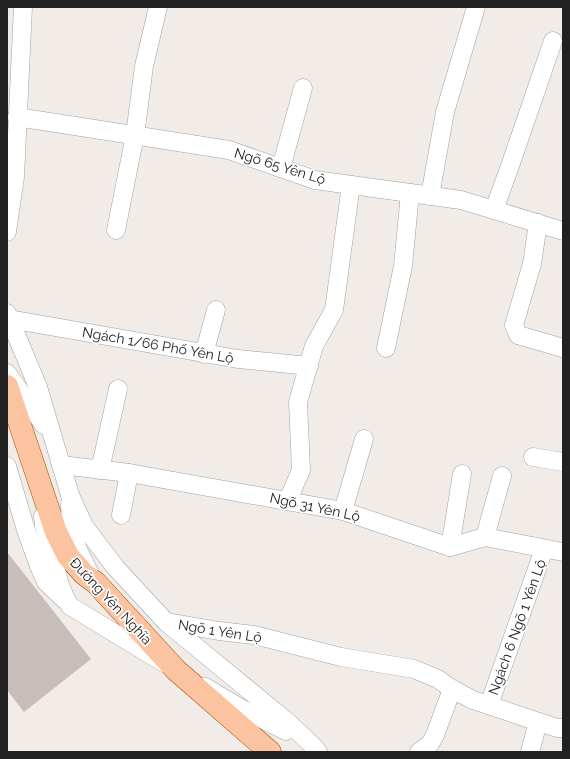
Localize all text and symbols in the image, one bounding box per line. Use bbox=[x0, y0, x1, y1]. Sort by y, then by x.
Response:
street label: Ngõ 65 Yên Lộ bbox=[232, 145, 328, 187]
street label: Ngách 1/66 Phố Yên Lộ bbox=[81, 324, 235, 366]
street label: Ngõ 31 Yên Lộ bbox=[268, 490, 362, 524]
street label: Đường Yên Nghĩa bbox=[67, 554, 155, 648]
street label: Ngách 6 Ngõ 1 Yên Lộ bbox=[485, 557, 549, 697]
street label: Ngõ 1 Yên Lộ bbox=[177, 616, 263, 646]

